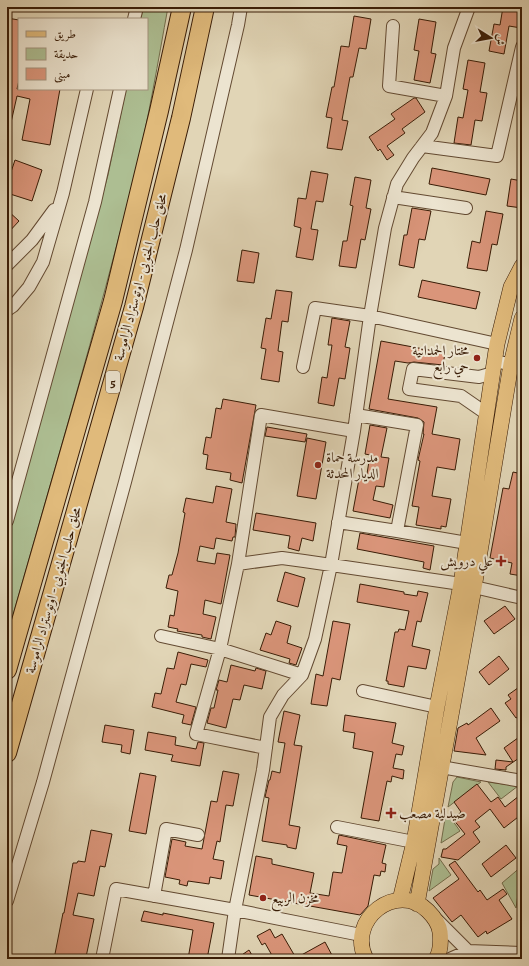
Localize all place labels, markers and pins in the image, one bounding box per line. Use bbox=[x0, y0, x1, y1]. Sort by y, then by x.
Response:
place label: مختار الحمدانية حي رابع bbox=[412, 341, 470, 380]
marker: مختار الحمدانية حي رابع bbox=[472, 353, 482, 363]
place label: مدرسة حماة الديار المحدثة bbox=[326, 448, 379, 483]
marker: مدرسة حماة الديار المحدثة bbox=[313, 460, 323, 470]
place label: علي درويش bbox=[440, 552, 493, 574]
marker: علي درويش bbox=[496, 556, 506, 566]
place label: صيدلية مصعب bbox=[399, 804, 466, 823]
marker: صيدلية مصعب bbox=[386, 808, 396, 818]
place label: مخزن الربيع bbox=[271, 889, 320, 912]
marker: مخزن الربيع bbox=[258, 893, 268, 903]

